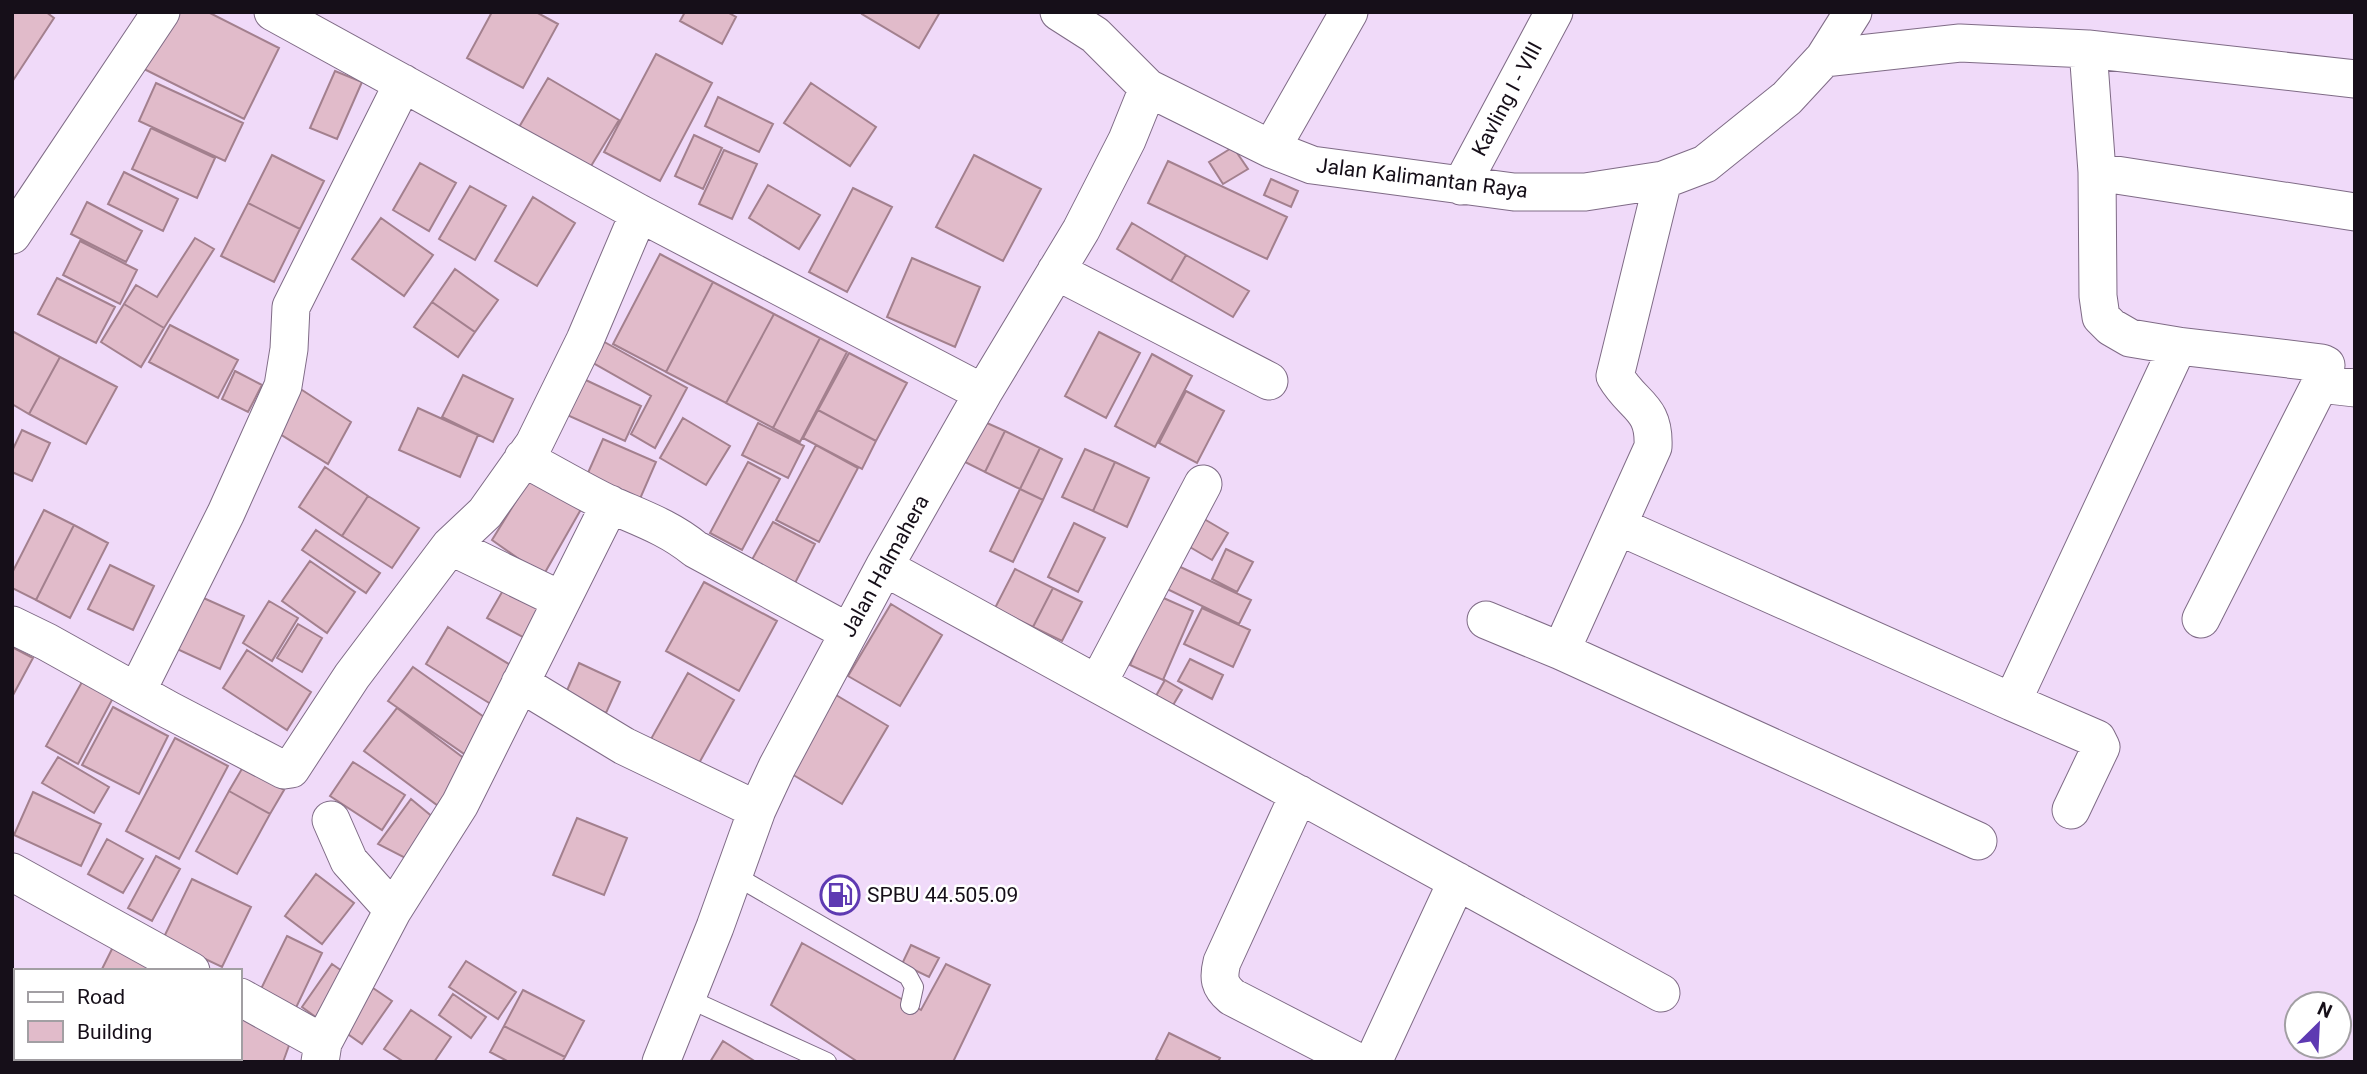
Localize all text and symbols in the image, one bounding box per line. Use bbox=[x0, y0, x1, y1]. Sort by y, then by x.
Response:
street label: Kavling I - VIII bbox=[1467, 38, 1547, 160]
street label: Jalan Kalimantan Raya bbox=[1315, 153, 1529, 203]
street label: Jalan Halmahera bbox=[836, 491, 934, 641]
fuel station icon: SPBU 44.505.09 bbox=[819, 874, 861, 916]
place label: SPBU 44.505.09 bbox=[867, 883, 1018, 907]
legend bbox=[14, 969, 242, 1060]
text: Road bbox=[77, 985, 125, 1009]
north arrow bbox=[2283, 990, 2353, 1060]
text: N bbox=[2314, 997, 2336, 1023]
text: Building bbox=[77, 1020, 152, 1044]

